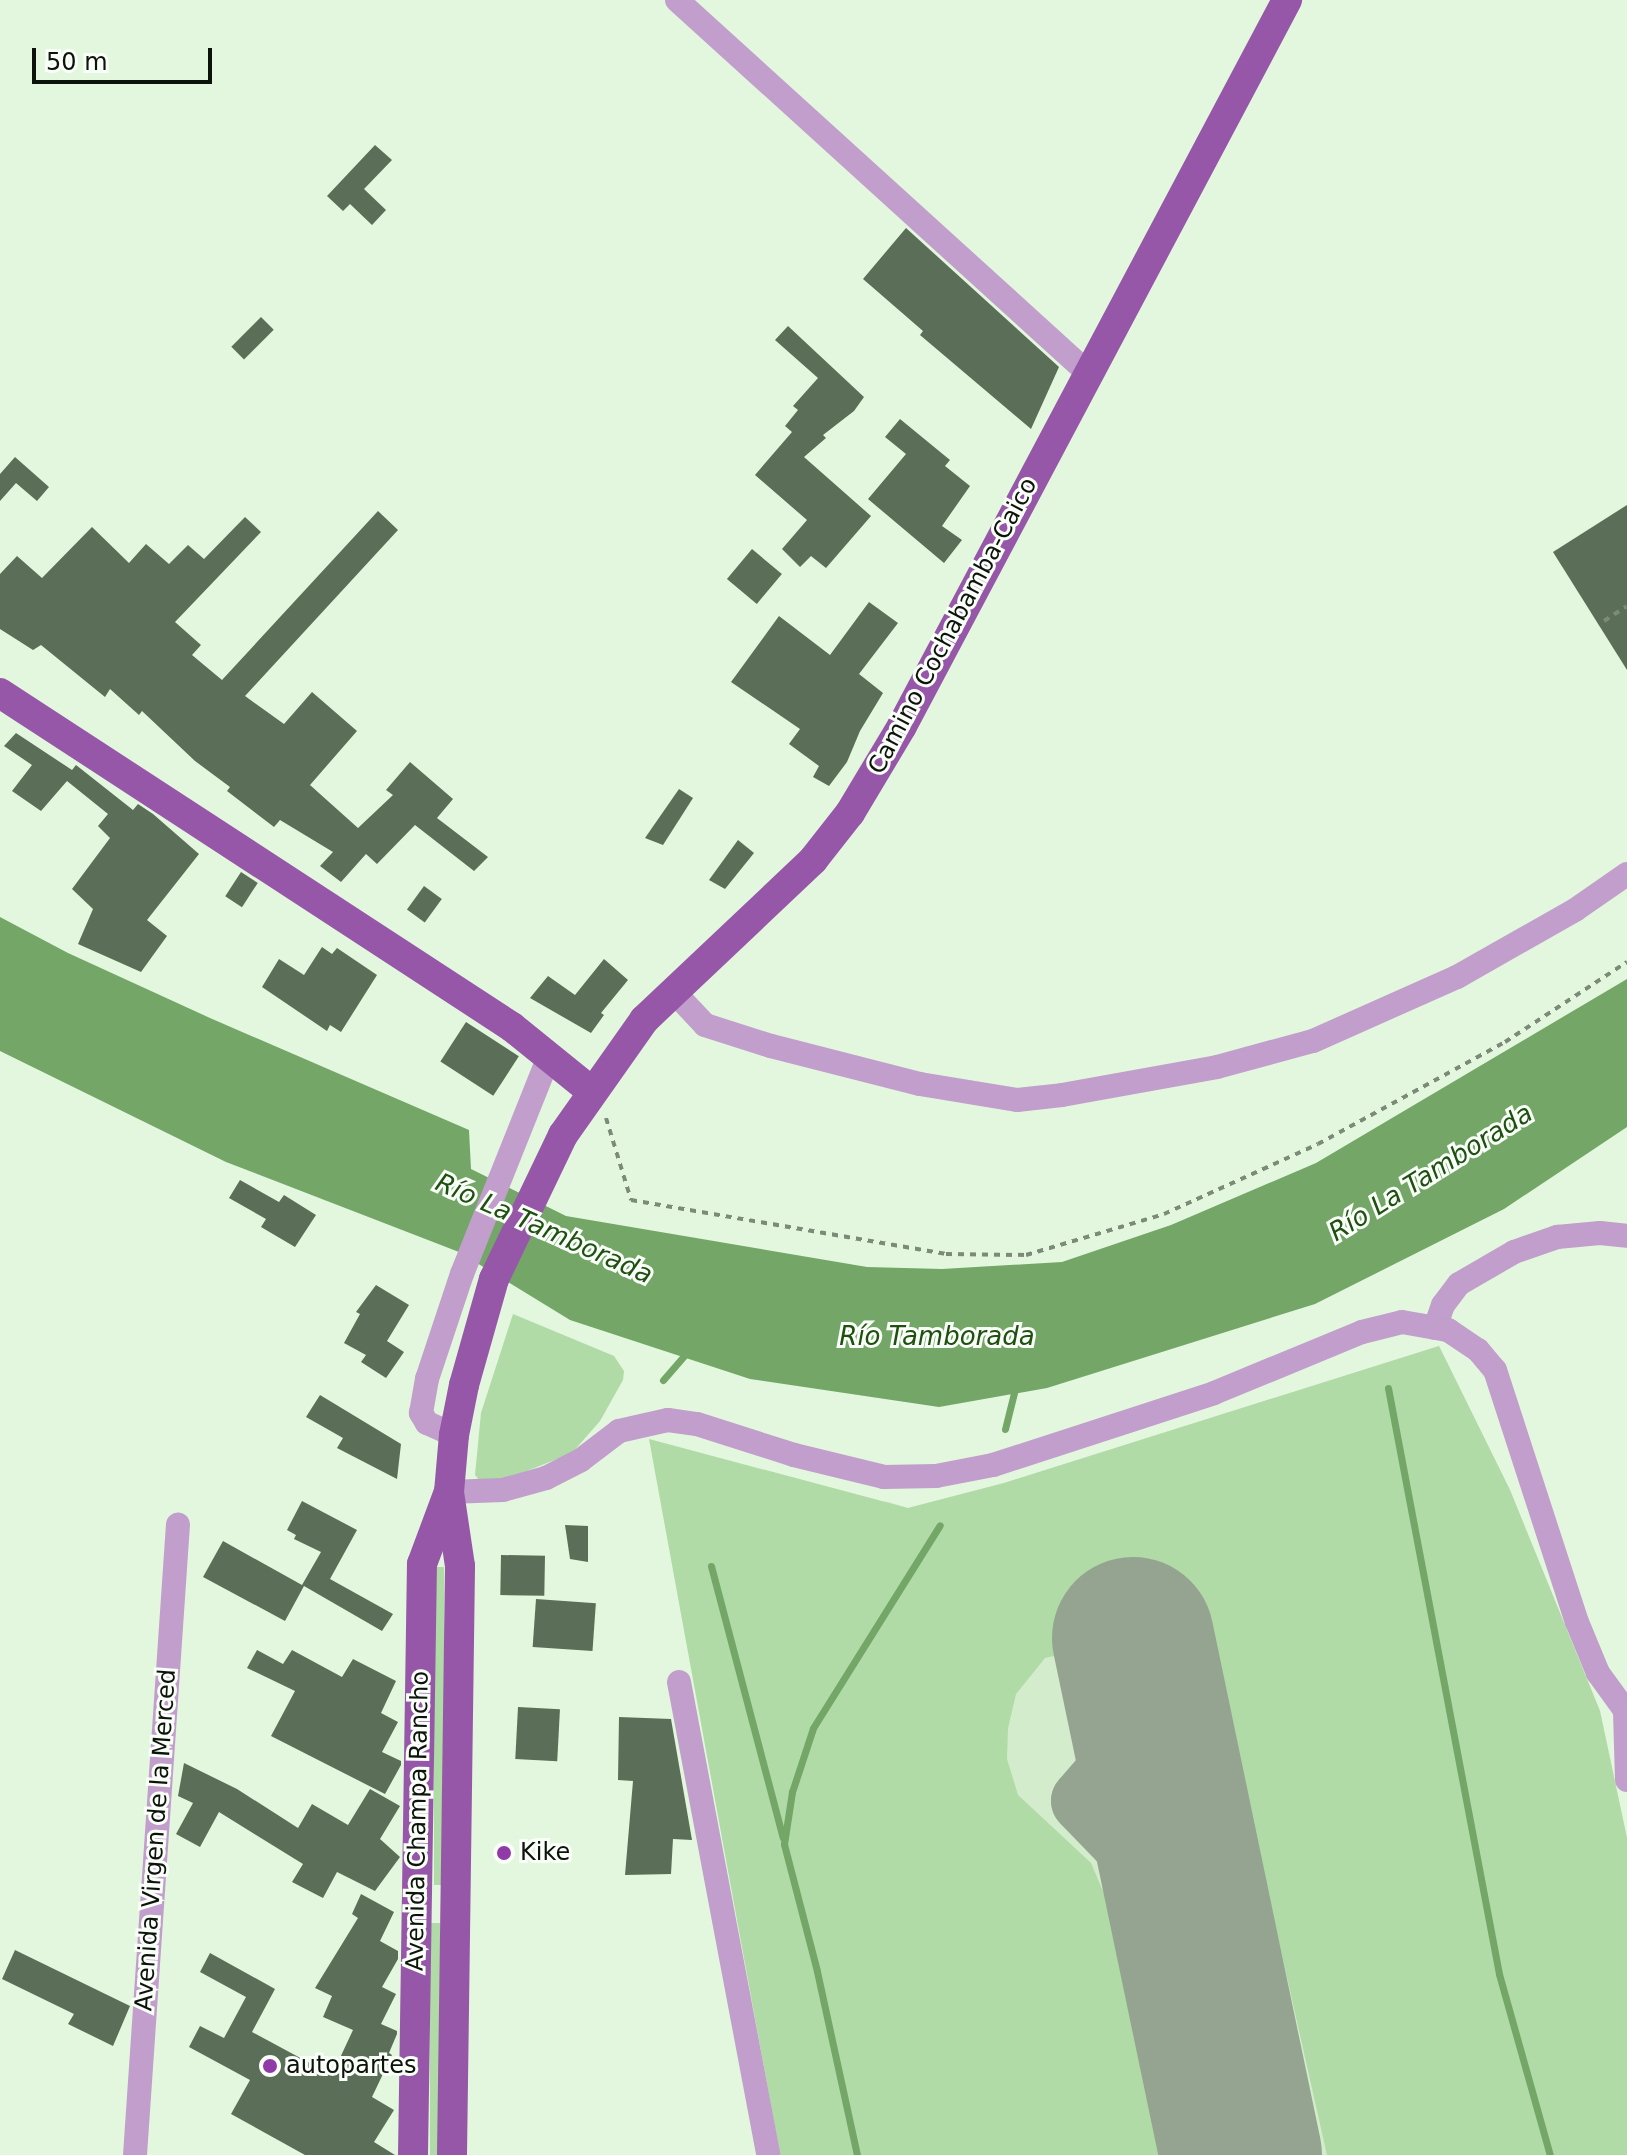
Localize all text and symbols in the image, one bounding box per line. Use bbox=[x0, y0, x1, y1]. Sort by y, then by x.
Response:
scale bar bbox=[36, 32, 216, 82]
text: 50 m bbox=[46, 48, 108, 76]
street label: Camino Cochabamba-Caico bbox=[862, 473, 1044, 779]
water label: Río La Tamborada bbox=[1324, 1098, 1538, 1248]
water label: Río La Tamborada bbox=[431, 1167, 657, 1291]
water label: Río Tamborada bbox=[839, 1321, 1035, 1353]
street label: Avenida Virgen de la Merced bbox=[130, 1668, 182, 2012]
street label: Avenida Champa Rancho bbox=[401, 1671, 435, 1971]
place label: Kike bbox=[520, 1839, 570, 1867]
marker: Kike bbox=[495, 1844, 513, 1862]
place label: autopartes bbox=[286, 2052, 416, 2080]
marker: autopartes bbox=[261, 2057, 279, 2075]

